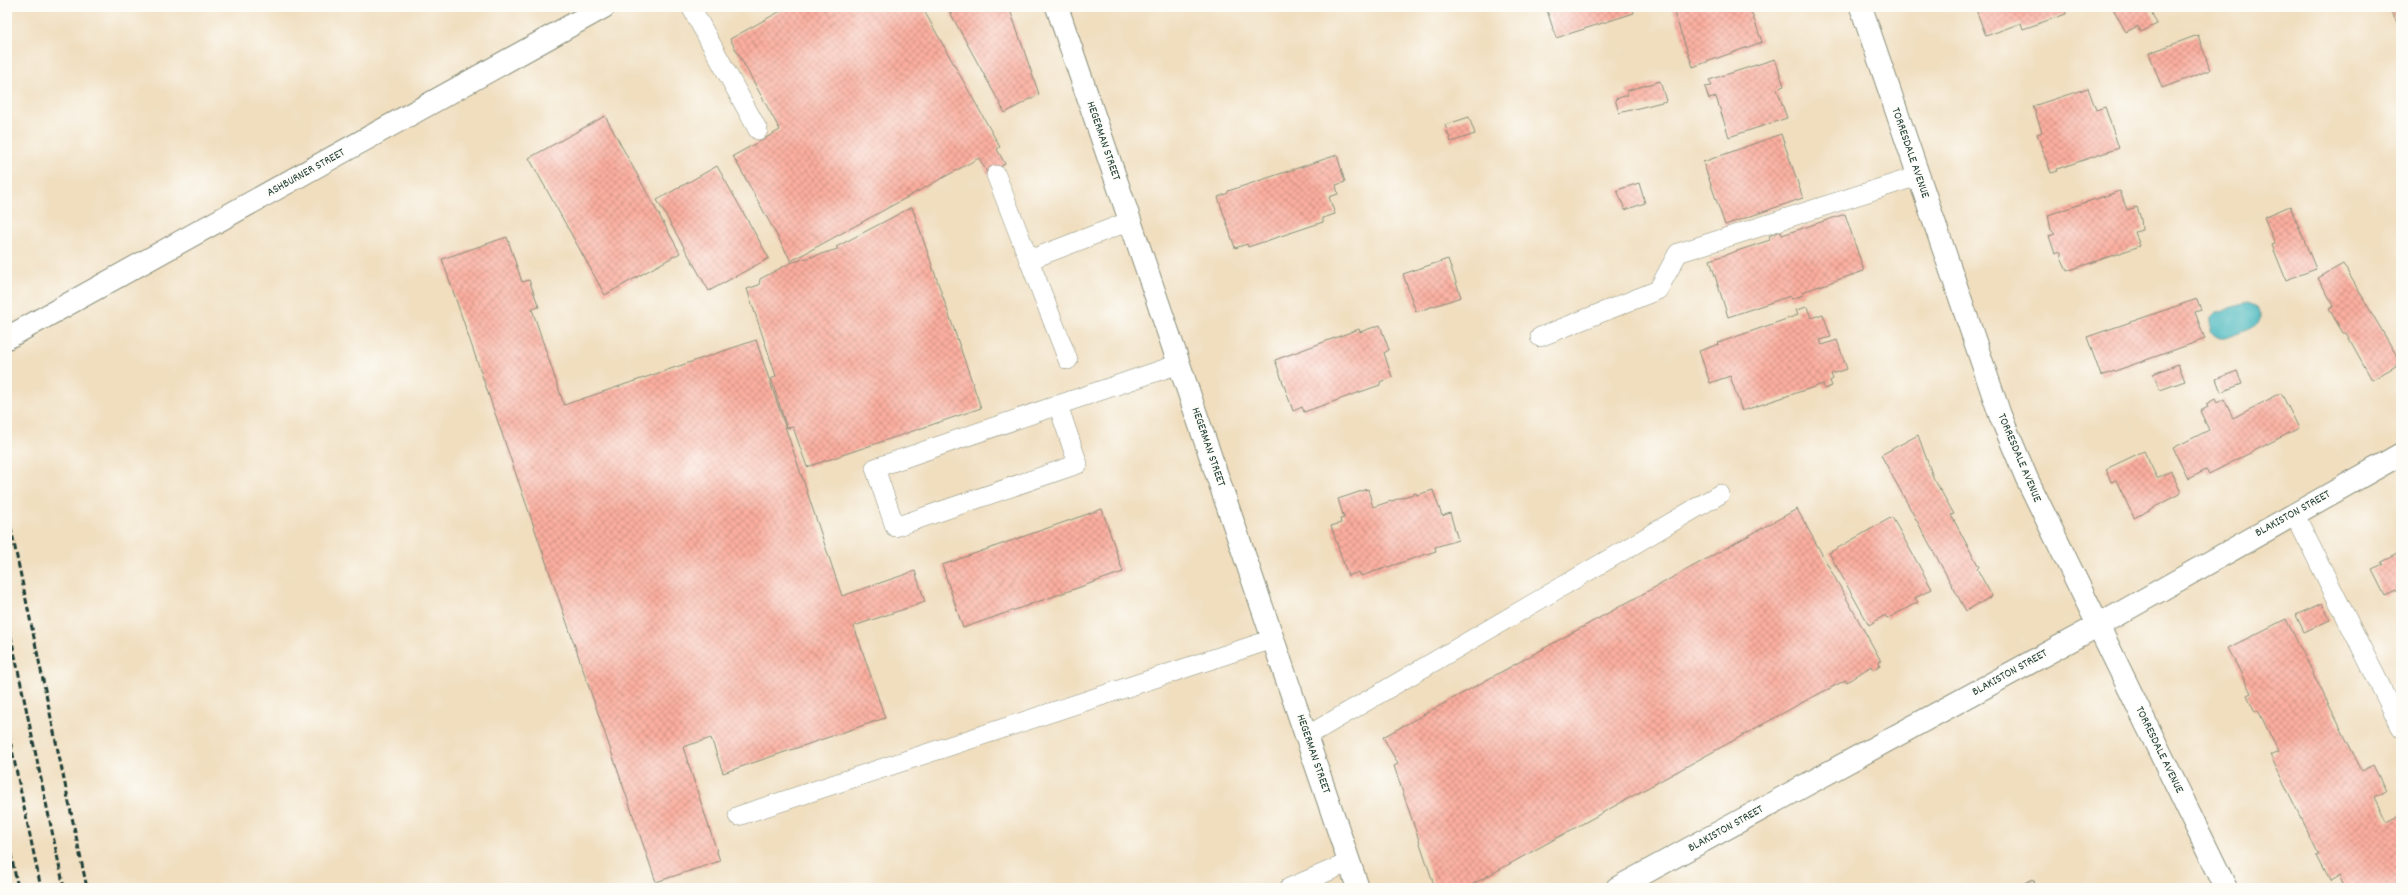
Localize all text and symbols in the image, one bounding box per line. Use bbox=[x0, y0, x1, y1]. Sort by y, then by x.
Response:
street label: HEGERMAN STREET bbox=[1081, 99, 1125, 183]
street label: TORRESDALE AVENUE bbox=[1887, 105, 1934, 201]
street label: ASHBURNER STREET bbox=[264, 144, 348, 202]
street label: HEGERMAN STREET bbox=[1186, 405, 1230, 489]
street label: TORRESDALE AVENUE bbox=[1993, 411, 2046, 506]
street label: BLAKISTON STREET bbox=[2252, 486, 2334, 542]
street label: BLAKISTON STREET bbox=[1969, 645, 2051, 701]
street label: TORRESDALE AVENUE bbox=[2131, 704, 2188, 797]
street label: HEGERMAN STREET bbox=[1291, 712, 1335, 796]
street label: BLAKISTON STREET bbox=[1685, 801, 1767, 857]

